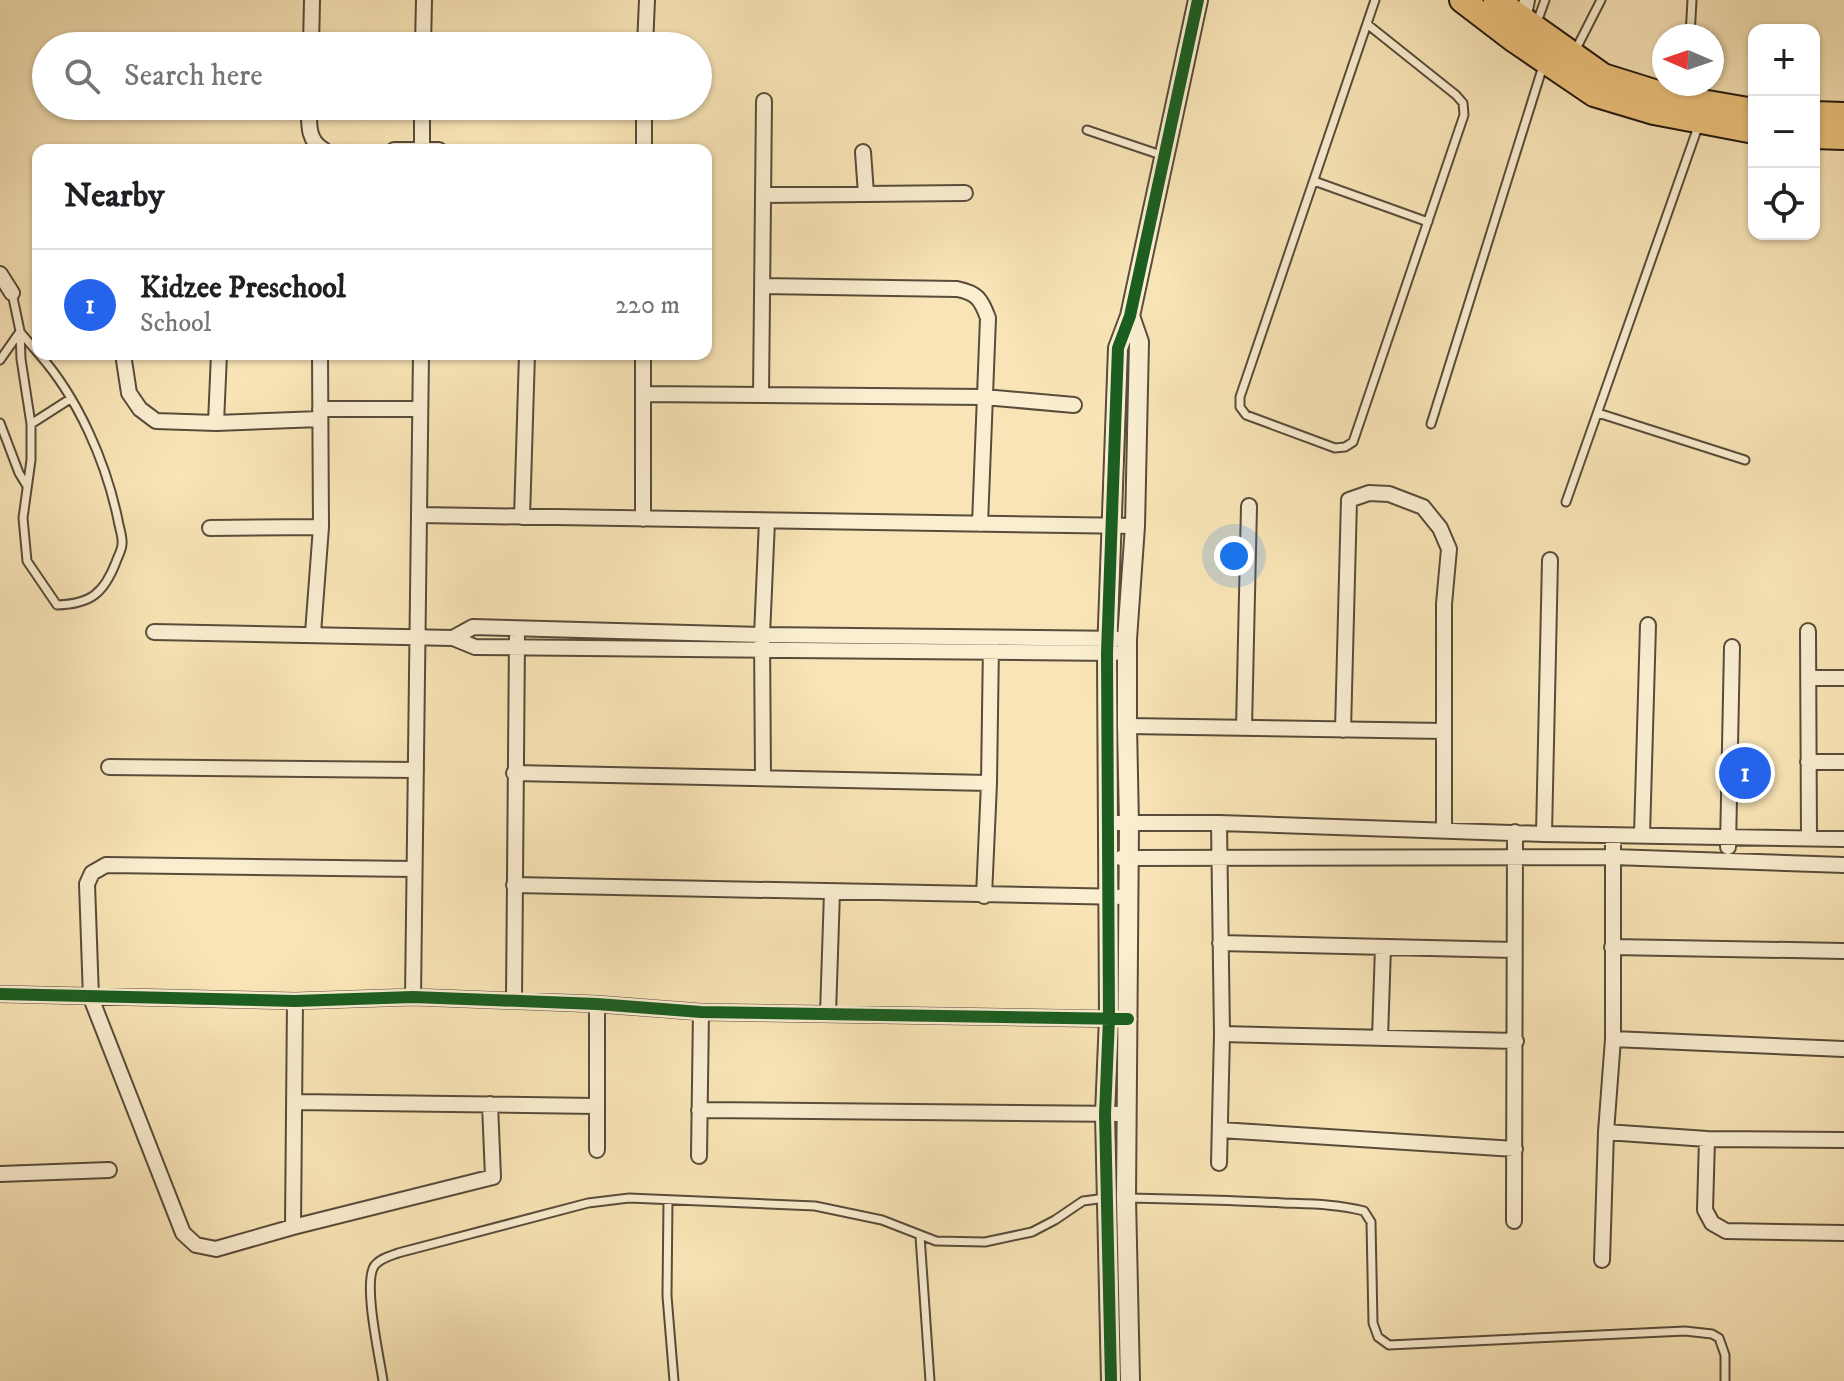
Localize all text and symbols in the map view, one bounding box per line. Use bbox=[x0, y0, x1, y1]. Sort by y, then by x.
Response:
north arrow bbox=[1652, 24, 1724, 96]
map controls bbox=[1748, 24, 1820, 240]
button: + bbox=[1748, 24, 1820, 96]
search box bbox=[32, 32, 712, 120]
icon: search bbox=[60, 54, 104, 98]
text: Search here bbox=[124, 58, 263, 95]
button: − bbox=[1748, 96, 1820, 168]
button: locate bbox=[1748, 168, 1820, 240]
text: Nearby bbox=[64, 175, 165, 217]
text: Kidzee Preschool bbox=[140, 270, 346, 307]
text: 1 bbox=[85, 289, 95, 322]
text: 220 m bbox=[615, 289, 680, 322]
text: School bbox=[140, 307, 211, 340]
your location bbox=[1214, 536, 1254, 576]
pin: 1 bbox=[1719, 743, 1771, 803]

